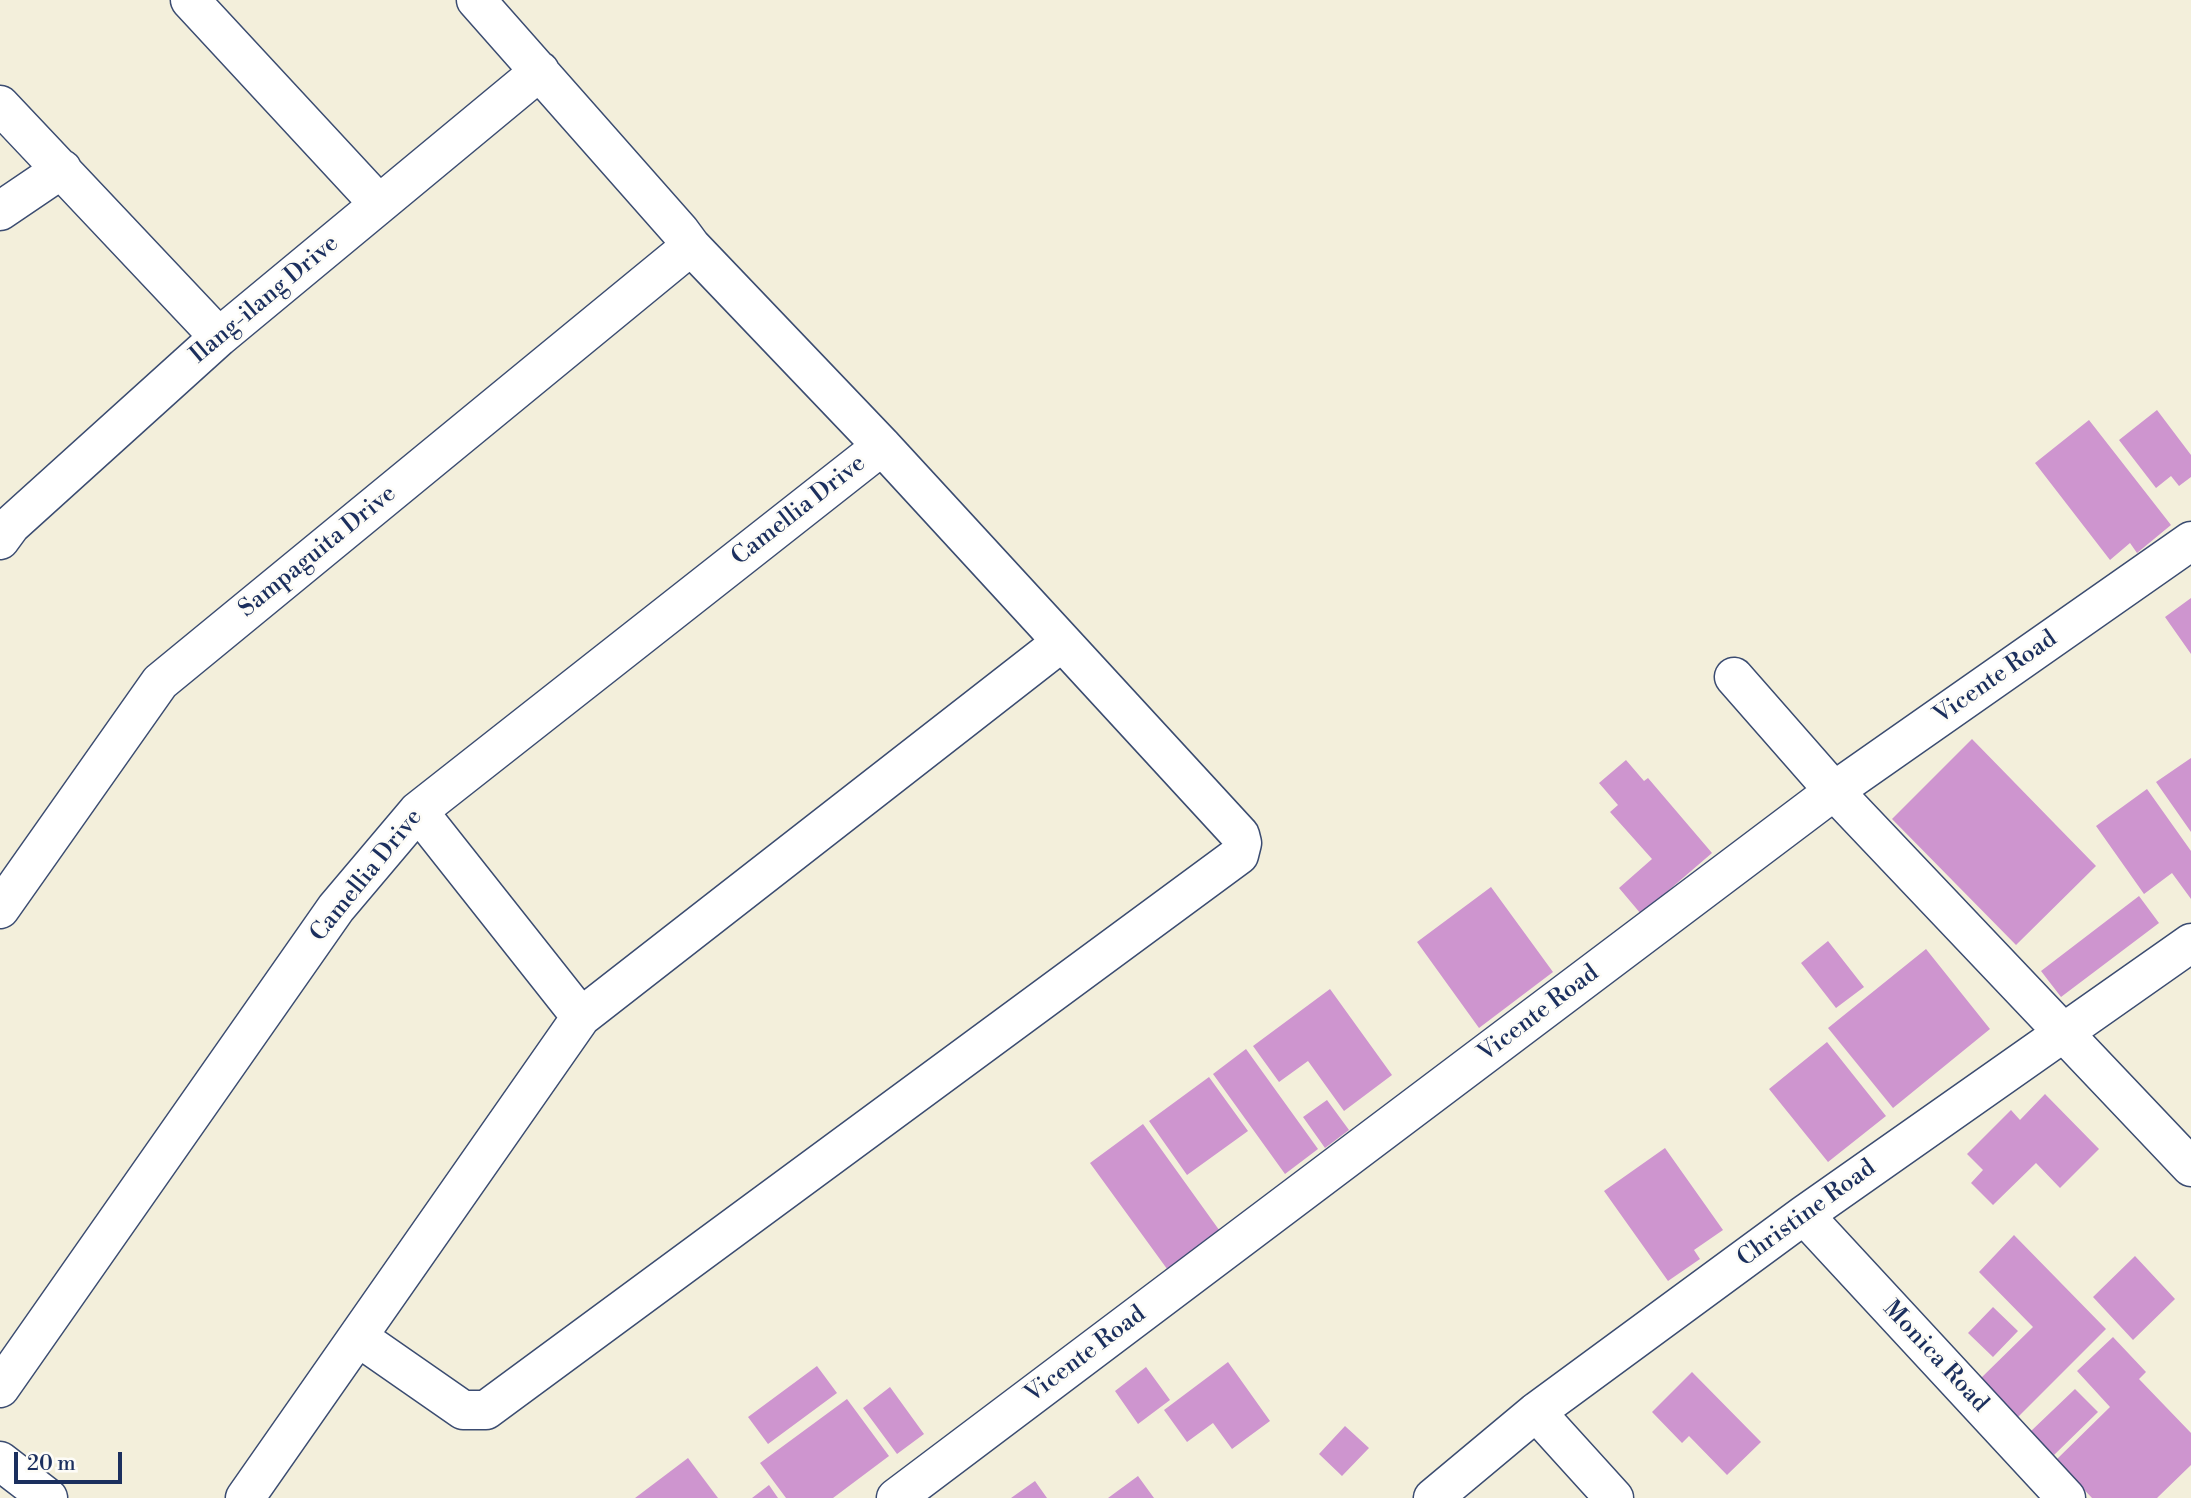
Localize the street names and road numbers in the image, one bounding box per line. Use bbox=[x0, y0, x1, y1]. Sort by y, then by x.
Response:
street label: Ilang-ilang Drive bbox=[185, 230, 345, 370]
street label: Camellia Drive bbox=[726, 450, 872, 572]
street label: Sampaguita Drive bbox=[234, 480, 402, 624]
street label: Vicente Road bbox=[1929, 625, 2063, 731]
street label: Camellia Drive bbox=[305, 804, 429, 948]
street label: Vicente Road bbox=[1473, 959, 1605, 1069]
street label: Christine Road bbox=[1732, 1154, 1882, 1274]
street label: Monica Road bbox=[1876, 1295, 1994, 1419]
street label: Vicente Road bbox=[1020, 1300, 1152, 1410]

